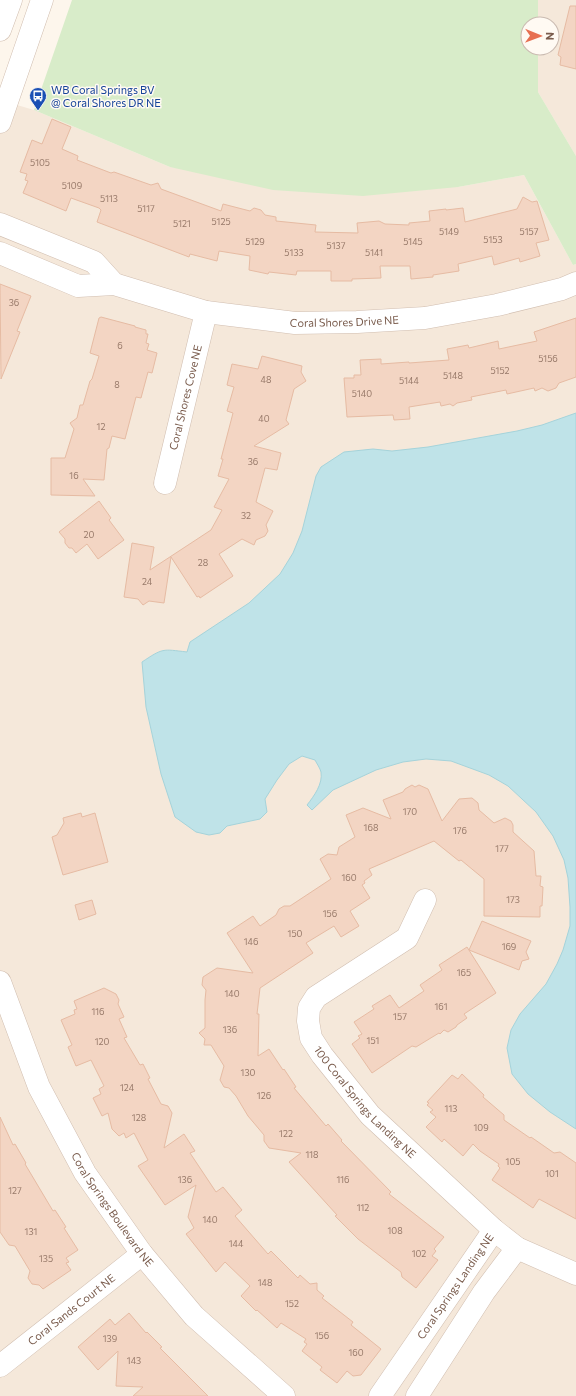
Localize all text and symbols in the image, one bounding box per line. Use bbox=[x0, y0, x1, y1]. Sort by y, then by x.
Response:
north arrow bbox=[520, 16, 560, 56]
text: N bbox=[544, 32, 557, 40]
place label: WB Coral Springs BV @ Coral Shores DR NE bbox=[51, 83, 161, 109]
bus stop icon: WB Coral Springs BV @ Coral Shores DR NE bbox=[28, 86, 48, 111]
house number: 5105 bbox=[30, 157, 50, 168]
house number: 5109 bbox=[62, 180, 82, 191]
house number: 5113 bbox=[100, 193, 118, 204]
house number: 5117 bbox=[137, 203, 155, 214]
house number: 5125 bbox=[211, 216, 231, 227]
house number: 5121 bbox=[173, 218, 191, 229]
house number: 5149 bbox=[439, 226, 459, 237]
house number: 5157 bbox=[520, 226, 539, 237]
house number: 5153 bbox=[483, 234, 503, 245]
house number: 5129 bbox=[245, 236, 265, 247]
house number: 5145 bbox=[403, 236, 423, 247]
house number: 5137 bbox=[327, 240, 346, 251]
house number: 5133 bbox=[284, 247, 304, 258]
house number: 5141 bbox=[365, 247, 383, 258]
house number: 36 bbox=[9, 297, 19, 308]
street label: Coral Shores Drive NE bbox=[289, 313, 399, 329]
house number: 6 bbox=[117, 340, 123, 351]
street label: Coral Shores Cove NE bbox=[166, 343, 204, 451]
house number: 5156 bbox=[538, 353, 558, 364]
house number: 5152 bbox=[490, 365, 510, 376]
house number: 5148 bbox=[443, 370, 463, 381]
house number: 48 bbox=[261, 374, 271, 385]
house number: 5144 bbox=[399, 375, 420, 386]
house number: 8 bbox=[114, 379, 120, 390]
house number: 5140 bbox=[352, 388, 372, 399]
house number: 40 bbox=[258, 413, 270, 424]
house number: 12 bbox=[97, 421, 105, 432]
house number: 36 bbox=[248, 456, 258, 467]
house number: 16 bbox=[69, 470, 79, 481]
house number: 32 bbox=[241, 510, 251, 521]
house number: 20 bbox=[84, 529, 95, 540]
house number: 28 bbox=[198, 557, 208, 568]
house number: 24 bbox=[142, 576, 153, 587]
house number: 170 bbox=[403, 806, 417, 817]
house number: 168 bbox=[364, 822, 378, 833]
house number: 176 bbox=[453, 825, 467, 836]
house number: 177 bbox=[495, 843, 509, 854]
house number: 160 bbox=[341, 872, 357, 883]
house number: 173 bbox=[506, 894, 520, 905]
house number: 156 bbox=[323, 908, 337, 919]
house number: 150 bbox=[288, 928, 303, 939]
house number: 146 bbox=[244, 936, 258, 947]
house number: 169 bbox=[502, 941, 516, 952]
house number: 165 bbox=[457, 967, 471, 978]
house number: 140 bbox=[224, 988, 240, 999]
house number: 161 bbox=[434, 1001, 448, 1012]
house number: 116 bbox=[91, 1006, 105, 1017]
house number: 157 bbox=[393, 1011, 407, 1022]
house number: 136 bbox=[223, 1024, 237, 1035]
house number: 151 bbox=[367, 1035, 379, 1046]
house number: 120 bbox=[95, 1036, 109, 1047]
street label: 100 Coral Springs Landing NE bbox=[312, 1043, 419, 1160]
house number: 130 bbox=[241, 1067, 256, 1078]
house number: 124 bbox=[120, 1082, 135, 1093]
house number: 126 bbox=[257, 1090, 271, 1101]
house number: 113 bbox=[445, 1103, 457, 1114]
house number: 128 bbox=[132, 1112, 146, 1123]
house number: 109 bbox=[473, 1122, 489, 1133]
house number: 122 bbox=[279, 1128, 293, 1139]
house number: 118 bbox=[305, 1149, 319, 1160]
street label: Coral Springs Boulevard NE bbox=[69, 1150, 157, 1269]
house number: 105 bbox=[506, 1156, 520, 1167]
house number: 101 bbox=[545, 1168, 559, 1179]
house number: 136 bbox=[178, 1174, 192, 1185]
house number: 116 bbox=[336, 1174, 350, 1185]
house number: 127 bbox=[8, 1185, 22, 1196]
house number: 112 bbox=[357, 1202, 369, 1213]
house number: 140 bbox=[202, 1214, 218, 1225]
house number: 108 bbox=[387, 1225, 403, 1236]
house number: 131 bbox=[25, 1226, 37, 1237]
street label: Coral Springs Landing NE bbox=[414, 1231, 496, 1341]
house number: 144 bbox=[229, 1238, 244, 1249]
house number: 102 bbox=[412, 1248, 426, 1259]
house number: 135 bbox=[39, 1253, 53, 1264]
street label: Coral Sands Court NE bbox=[25, 1271, 117, 1348]
house number: 148 bbox=[258, 1277, 272, 1288]
house number: 152 bbox=[285, 1298, 299, 1309]
house number: 156 bbox=[315, 1330, 329, 1341]
house number: 139 bbox=[103, 1333, 117, 1344]
house number: 160 bbox=[348, 1347, 364, 1358]
house number: 143 bbox=[127, 1355, 141, 1366]

